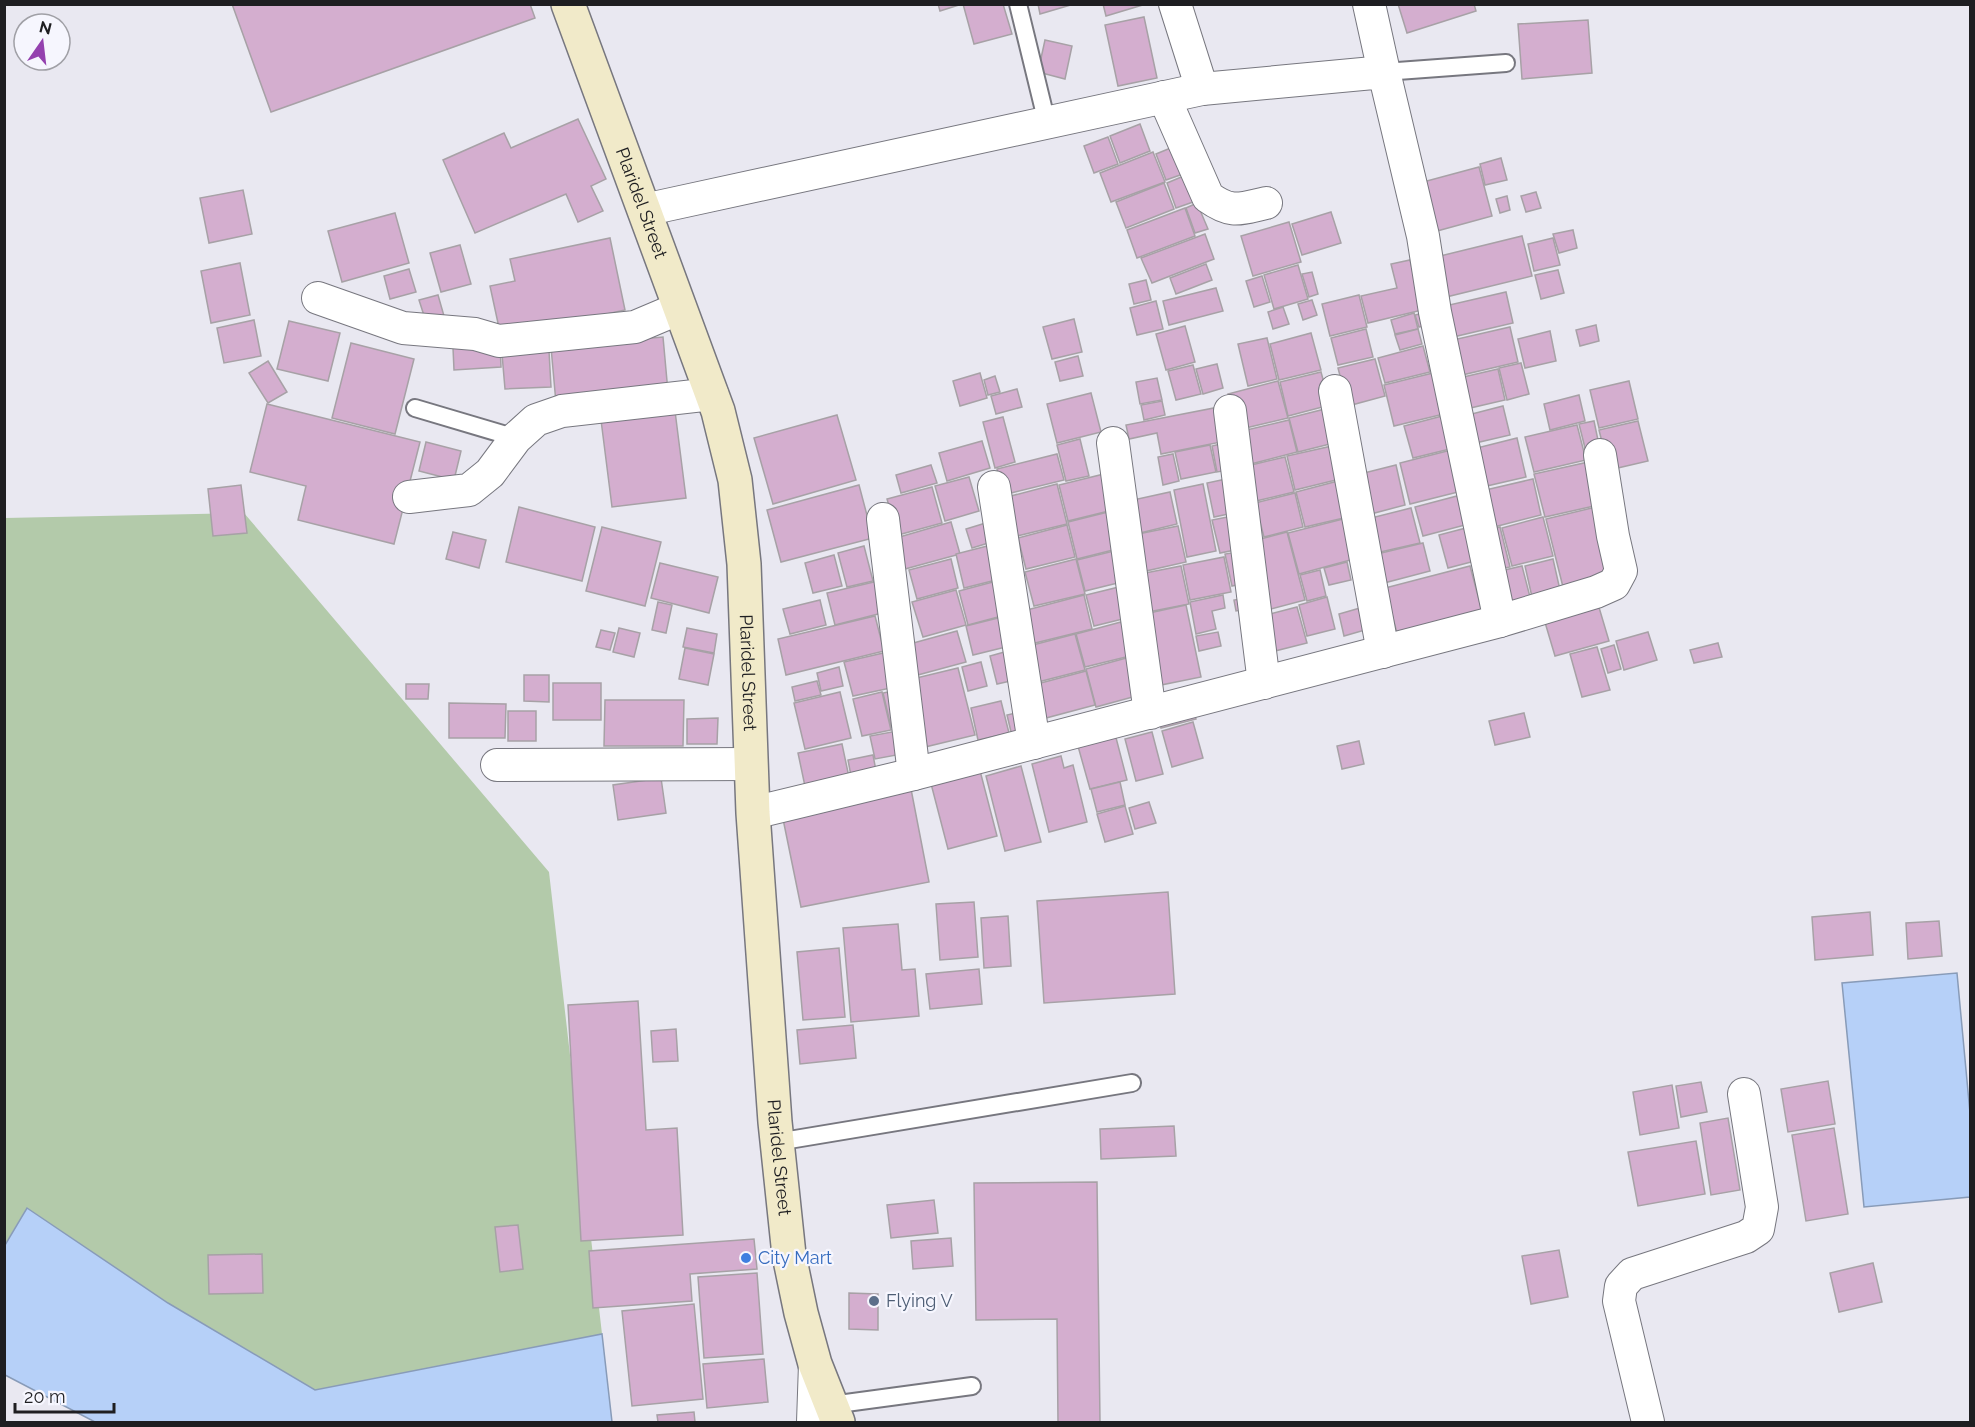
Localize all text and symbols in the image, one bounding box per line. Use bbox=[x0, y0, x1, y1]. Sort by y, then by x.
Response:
north arrow bbox=[12, 12, 72, 72]
text: N bbox=[37, 17, 54, 39]
street label: Plaridel Street bbox=[612, 144, 672, 261]
street label: Plaridel Street bbox=[736, 614, 761, 731]
street label: Plaridel Street bbox=[763, 1099, 796, 1217]
place label: City Mart bbox=[758, 1247, 832, 1268]
marker: City Mart bbox=[739, 1251, 753, 1265]
place label: Flying V bbox=[886, 1290, 953, 1311]
marker: Flying V bbox=[867, 1294, 881, 1308]
scale bar bbox=[15, 1376, 114, 1414]
text: 20 m bbox=[24, 1386, 66, 1407]

